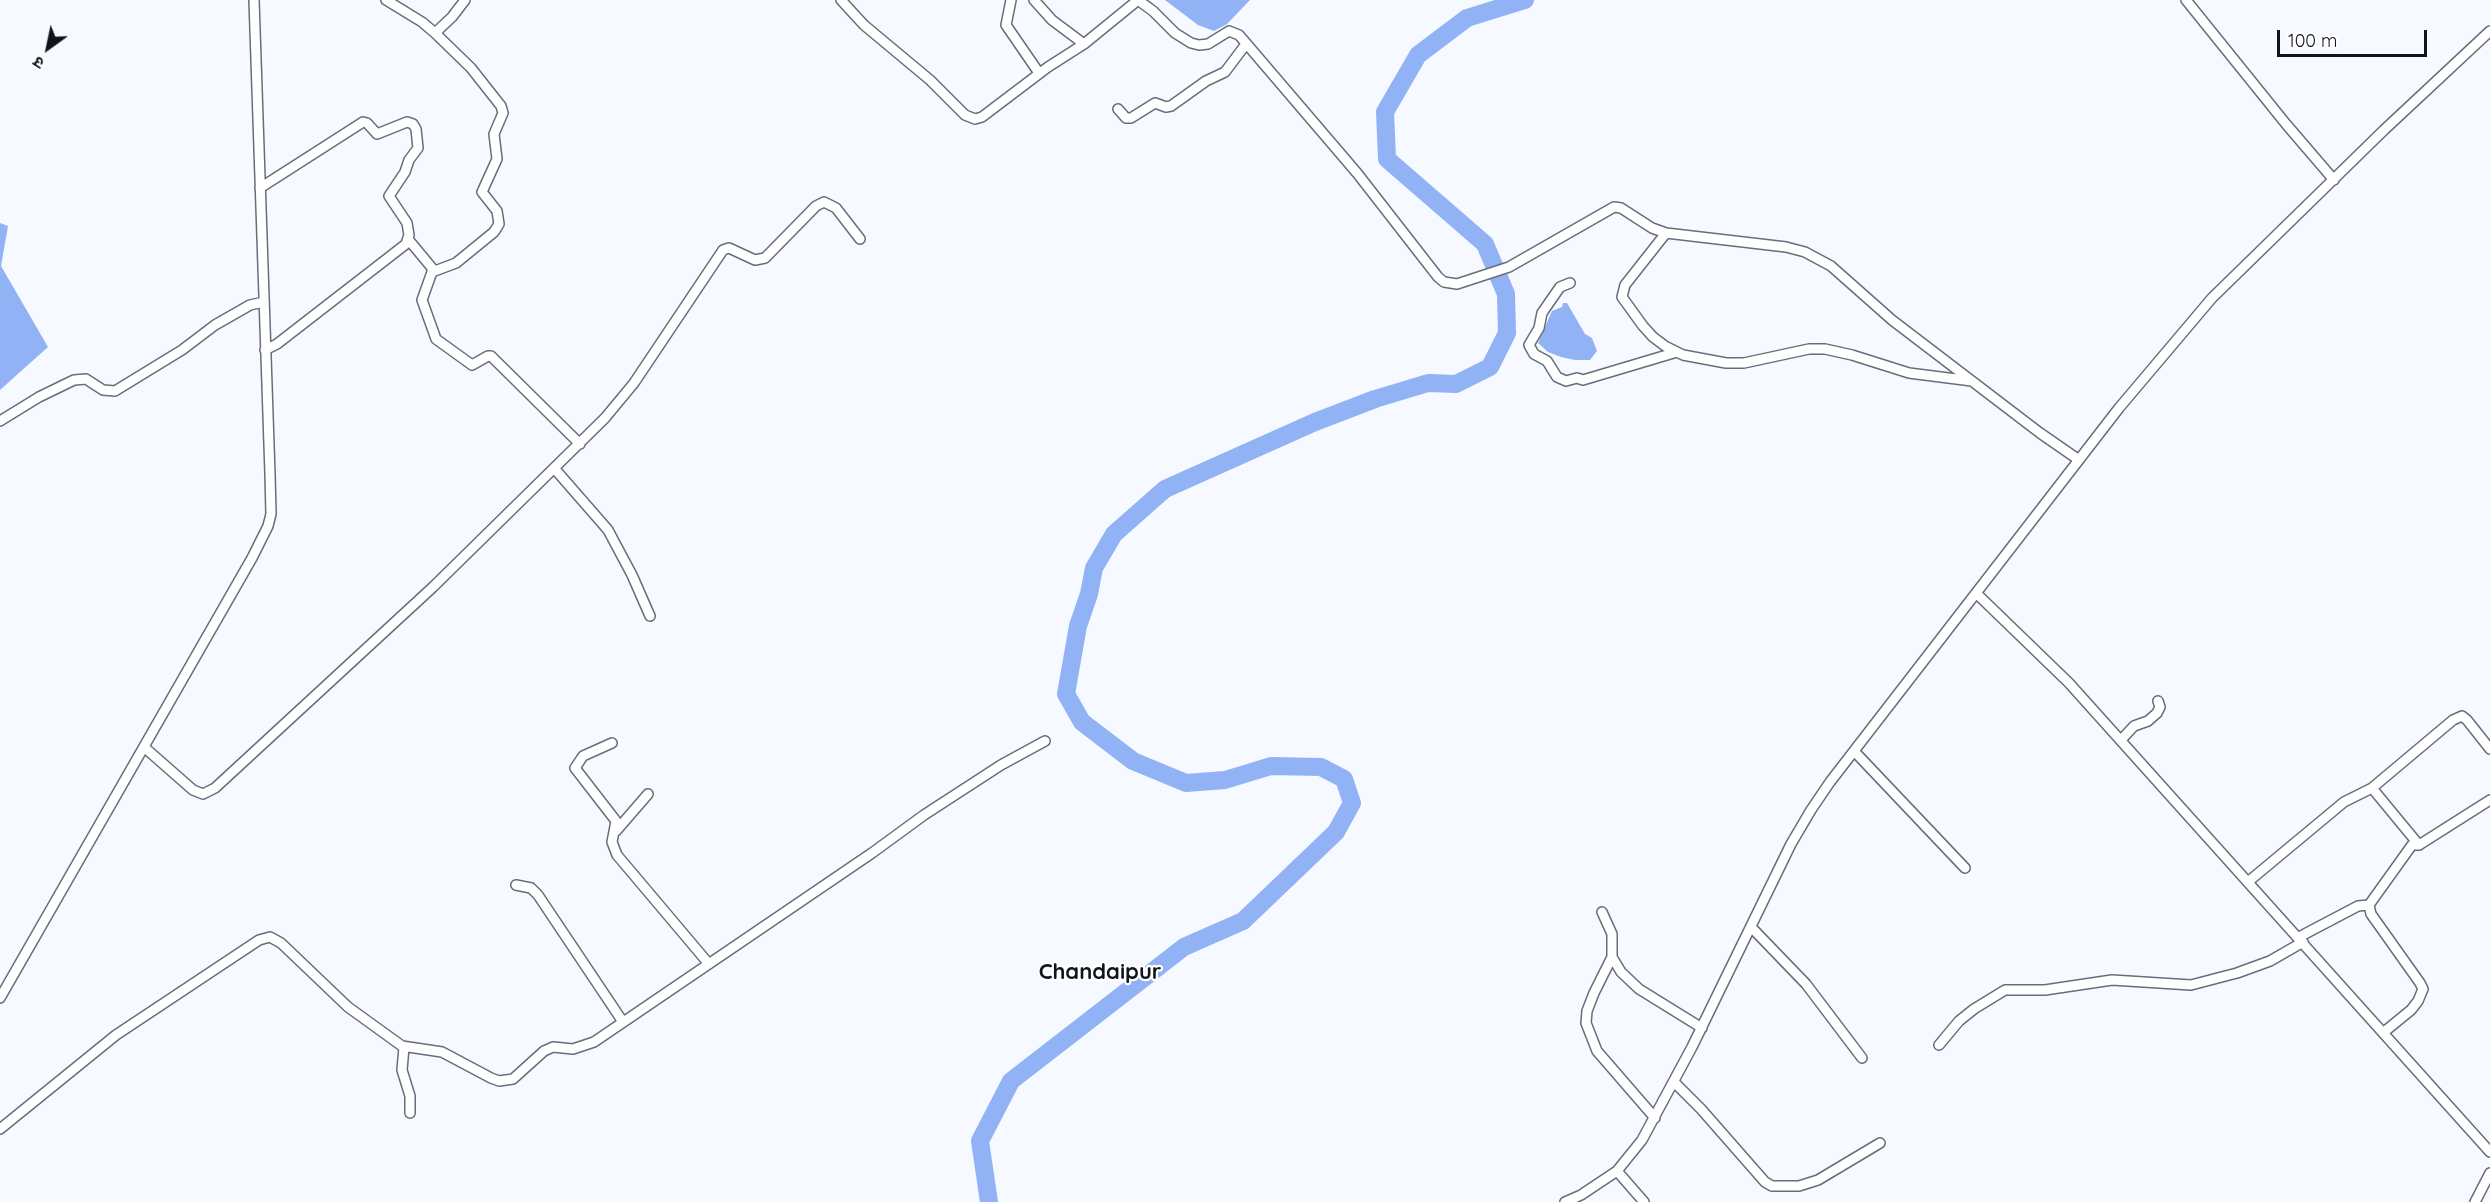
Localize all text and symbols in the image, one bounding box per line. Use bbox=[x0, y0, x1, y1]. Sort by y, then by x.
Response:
north arrow bbox=[18, 18, 78, 78]
scale bar bbox=[2280, 18, 2430, 56]
text: 100 m bbox=[2288, 29, 2337, 52]
text: उ bbox=[29, 52, 48, 74]
district label: Chandaipur bbox=[1039, 959, 1161, 985]

